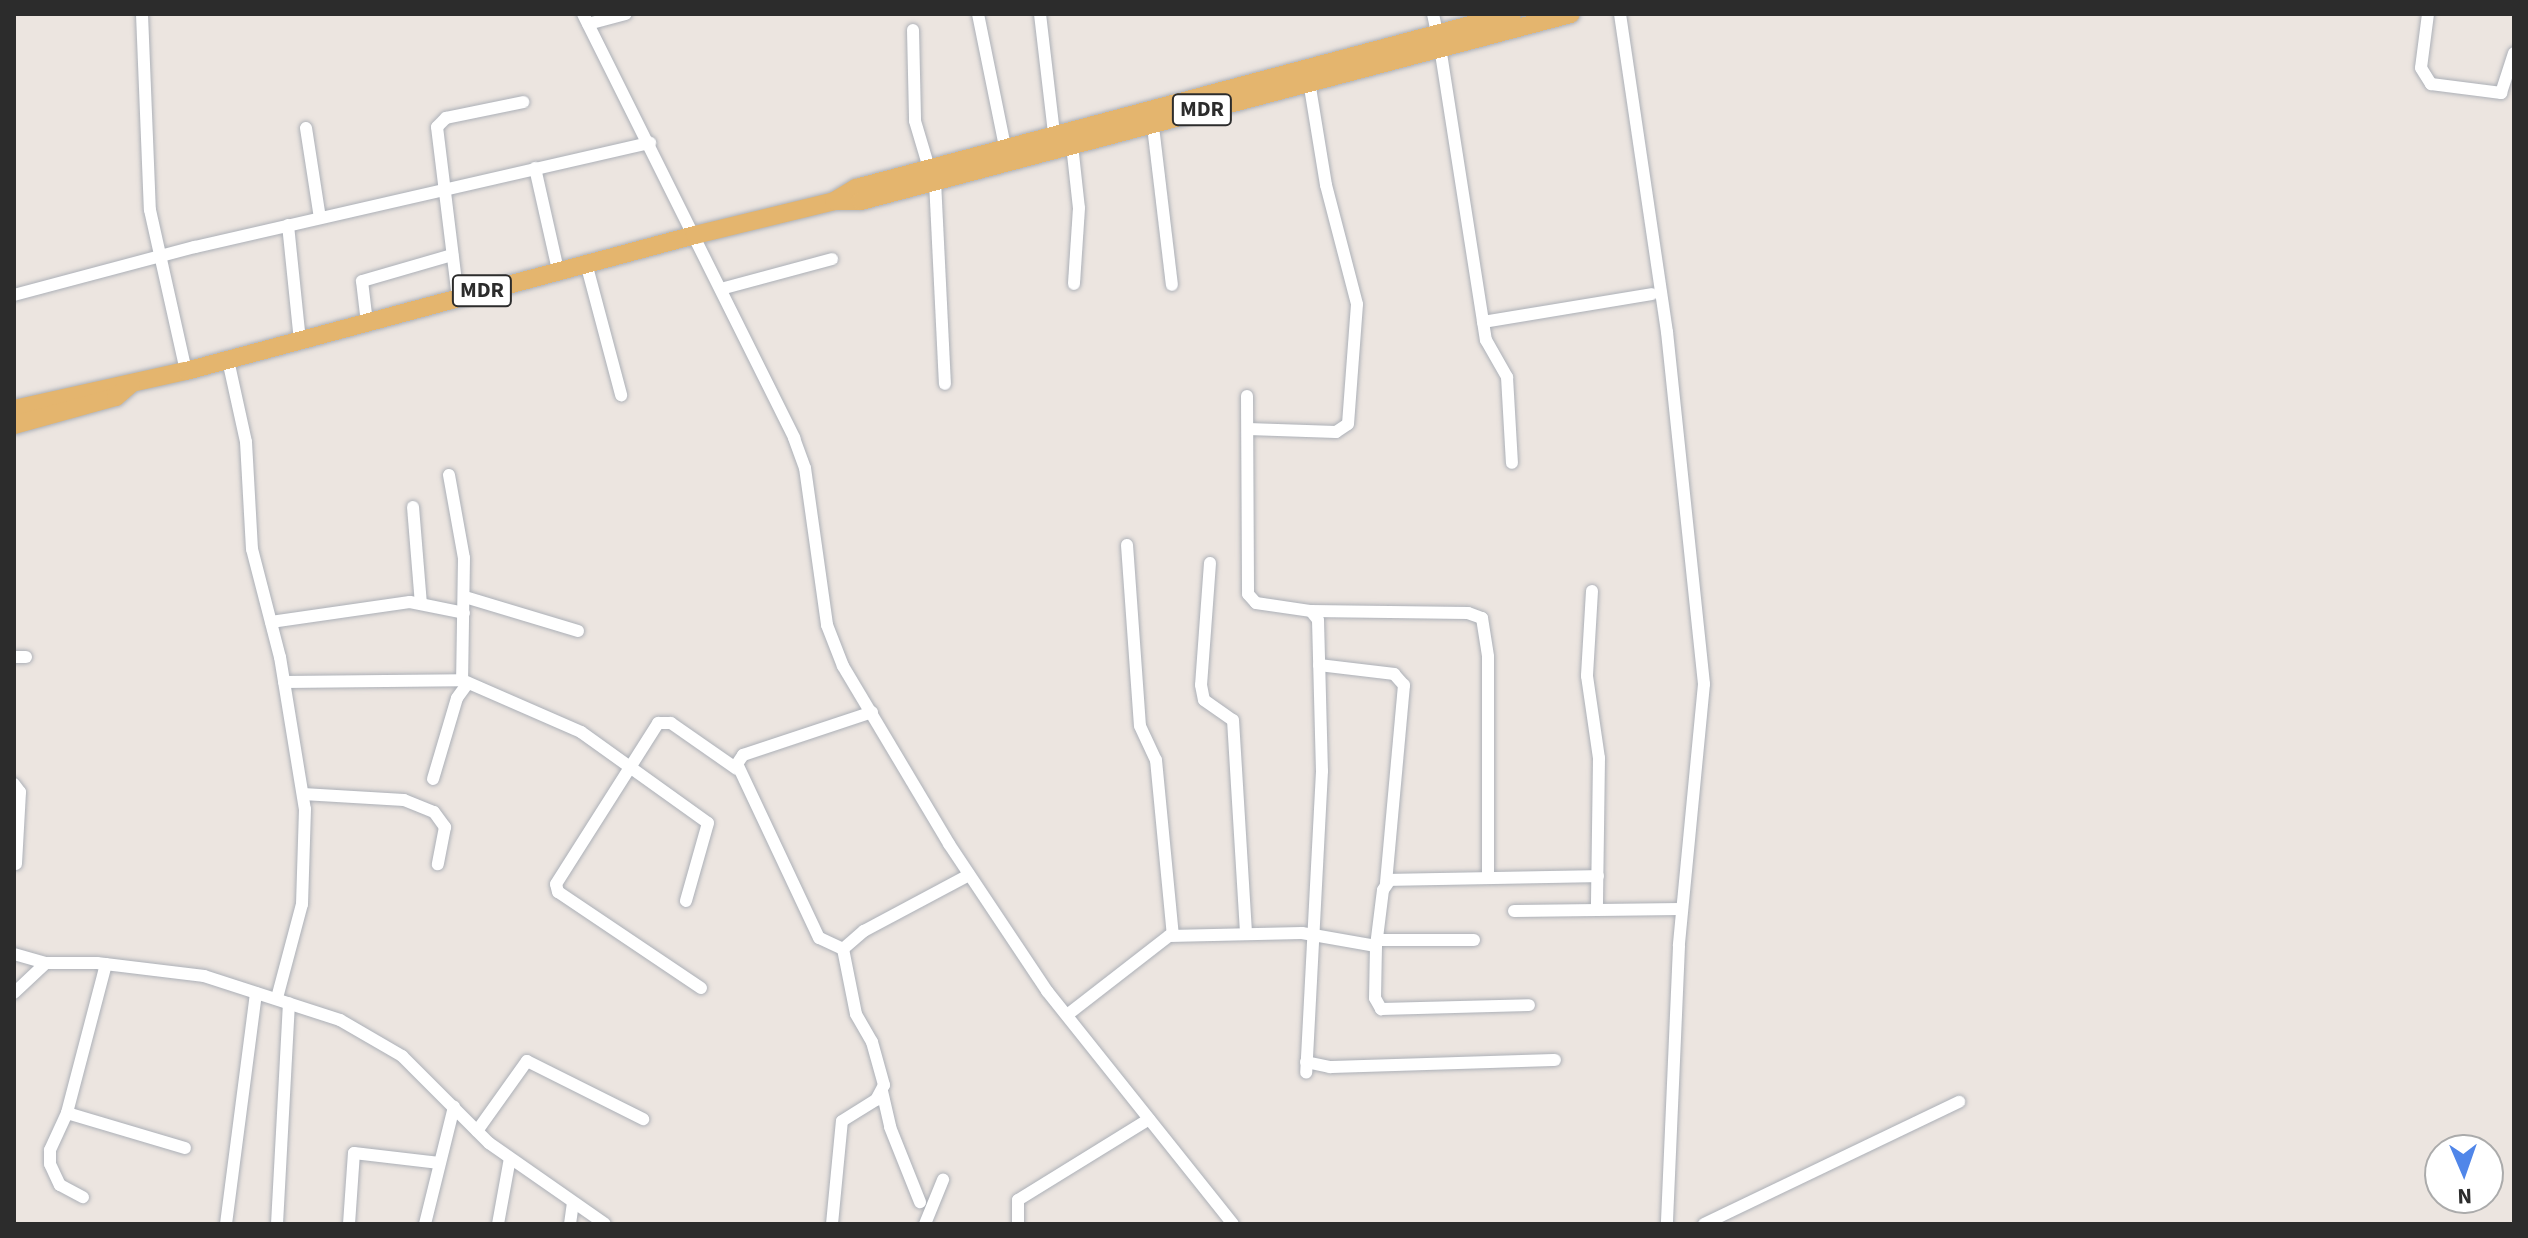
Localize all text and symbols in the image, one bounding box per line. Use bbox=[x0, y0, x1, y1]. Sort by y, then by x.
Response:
road number: MDR bbox=[1170, 92, 1234, 128]
road number: MDR bbox=[450, 273, 514, 309]
north arrow bbox=[2424, 1134, 2504, 1214]
text: N bbox=[2457, 1180, 2473, 1212]

